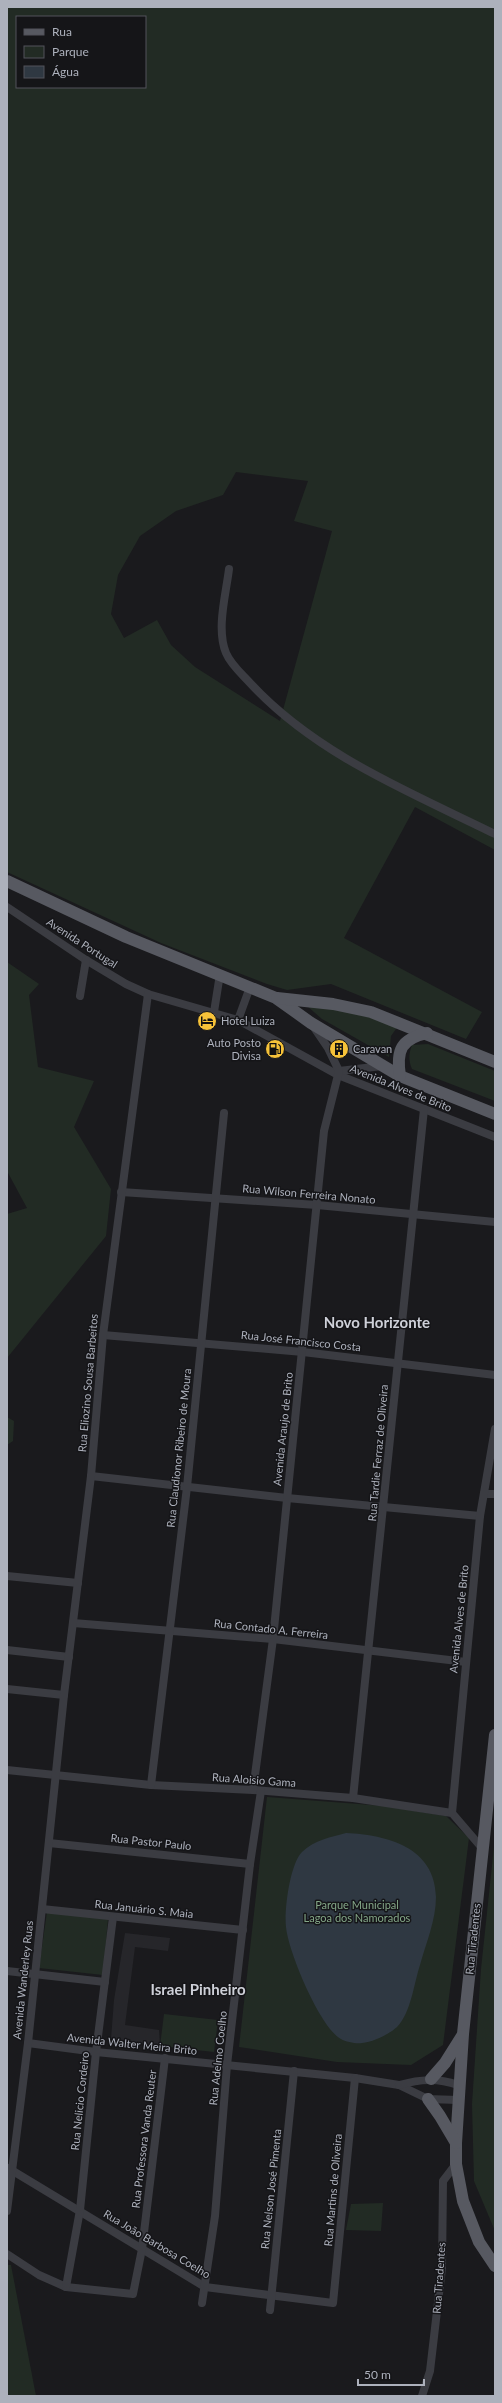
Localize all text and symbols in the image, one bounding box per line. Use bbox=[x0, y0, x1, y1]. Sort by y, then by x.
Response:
legend bbox=[16, 16, 146, 88]
text: Rua bbox=[52, 24, 72, 39]
text: Parque bbox=[52, 44, 89, 59]
text: Água bbox=[52, 64, 79, 79]
street label: Avenida Portugal bbox=[44, 915, 120, 970]
hotel icon: Hotel Luiza bbox=[196, 1010, 218, 1032]
place label: Hotel Luiza bbox=[221, 1014, 275, 1027]
place label: Auto Posto Divisa bbox=[207, 1036, 261, 1062]
fuel station icon: Auto Posto Divisa bbox=[264, 1038, 286, 1060]
building icon: Caravan bbox=[328, 1038, 350, 1060]
place label: Caravan bbox=[353, 1042, 392, 1055]
street label: Avenida Alves de Brito bbox=[348, 1061, 454, 1114]
street label: Rua Wilson Ferreira Nonato bbox=[242, 1181, 376, 1206]
street label: Rua Eliozino Sousa Barbeitos bbox=[75, 1313, 100, 1453]
district label: Novo Horizonte bbox=[324, 1313, 430, 1331]
street label: Rua José Francisco Costa bbox=[240, 1328, 362, 1353]
street label: Rua Claudionor Ribeiro de Moura bbox=[164, 1368, 193, 1528]
street label: Avenida Araujo de Brito bbox=[270, 1371, 295, 1487]
street label: Rua Tardie Ferraz de Oliveira bbox=[365, 1384, 390, 1522]
street label: Avenida Alves de Brito bbox=[446, 1564, 471, 1674]
street label: Rua Contado A. Ferreira bbox=[213, 1616, 329, 1641]
street label: Rua Aloisio Gama bbox=[212, 1770, 296, 1789]
street label: Rua Pastor Paulo bbox=[110, 1831, 192, 1852]
street label: Rua Januário S. Maia bbox=[94, 1897, 194, 1920]
park label: Parque Municipal Lagoa dos Namorados bbox=[304, 1898, 411, 1924]
street label: Rua Tiradentes bbox=[462, 1902, 483, 1975]
street label: Avenida Wanderley Ruas bbox=[10, 1920, 35, 2040]
district label: Israel Pinheiro bbox=[150, 1980, 246, 1998]
street label: Rua Adelmo Coelho bbox=[206, 2010, 229, 2106]
street label: Avenida Walter Meira Brito bbox=[66, 2030, 198, 2057]
street label: Rua Nelicio Cordeiro bbox=[68, 2051, 91, 2151]
street label: Rua Professora Vanda Reuter bbox=[129, 2069, 158, 2209]
street label: Rua Nelson José Pimenta bbox=[258, 2128, 283, 2250]
street label: Rua Martins de Oliveira bbox=[321, 2133, 344, 2247]
street label: Rua João Barbosa Coelho bbox=[102, 2207, 213, 2281]
street label: Rua Tiradentes bbox=[430, 2241, 448, 2314]
scale bar bbox=[358, 2361, 424, 2387]
text: 50 m bbox=[364, 2367, 391, 2382]

